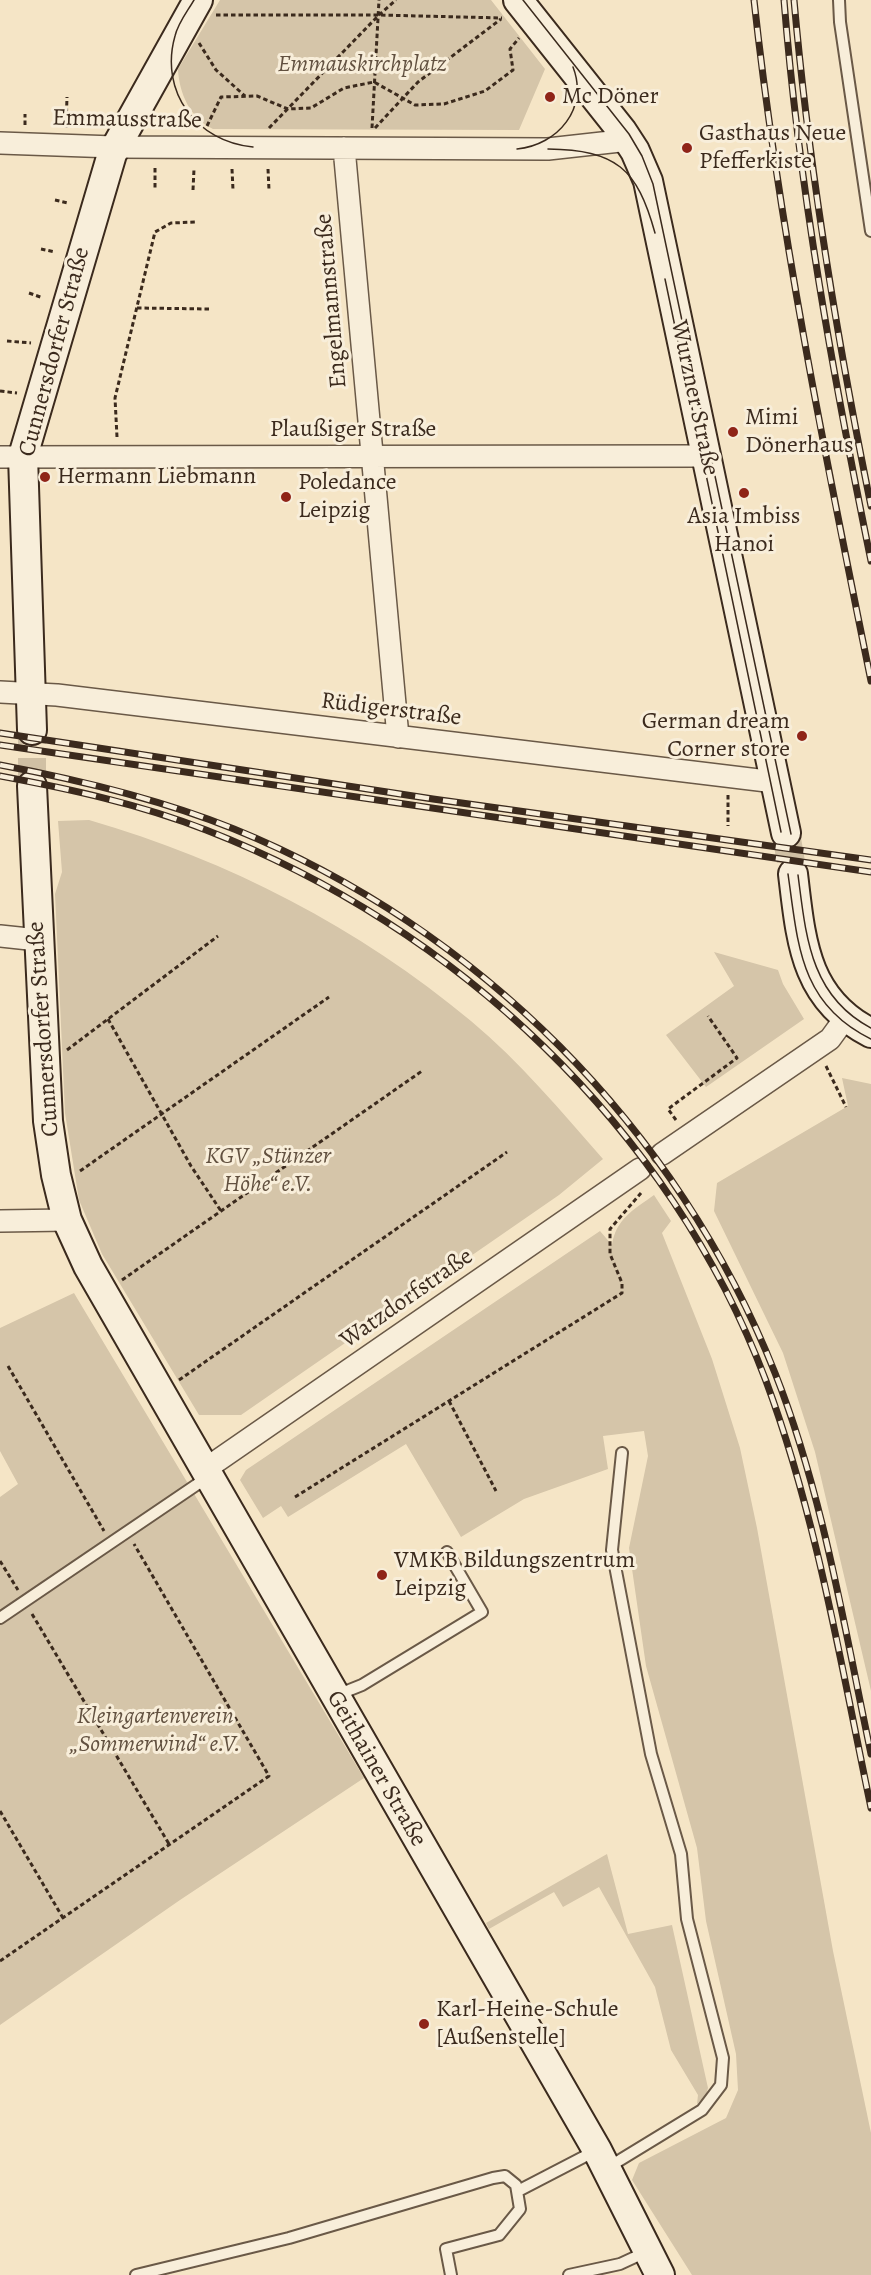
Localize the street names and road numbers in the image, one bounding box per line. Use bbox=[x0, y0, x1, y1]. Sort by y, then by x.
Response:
street label: Emmausstraße bbox=[52, 104, 202, 136]
street label: Engelmannstraße bbox=[310, 212, 354, 390]
street label: Cunnersdorfer Straße bbox=[13, 244, 97, 460]
street label: Wurzner Straße bbox=[663, 318, 725, 478]
street label: Plaußiger Straße bbox=[270, 416, 436, 444]
street label: Rüdigerstraße bbox=[319, 687, 463, 733]
street label: Cunnersdorfer Straße bbox=[22, 920, 66, 1138]
street label: Watzdorfstraße bbox=[335, 1243, 479, 1355]
street label: Geithainer Straße bbox=[320, 1686, 432, 1852]

